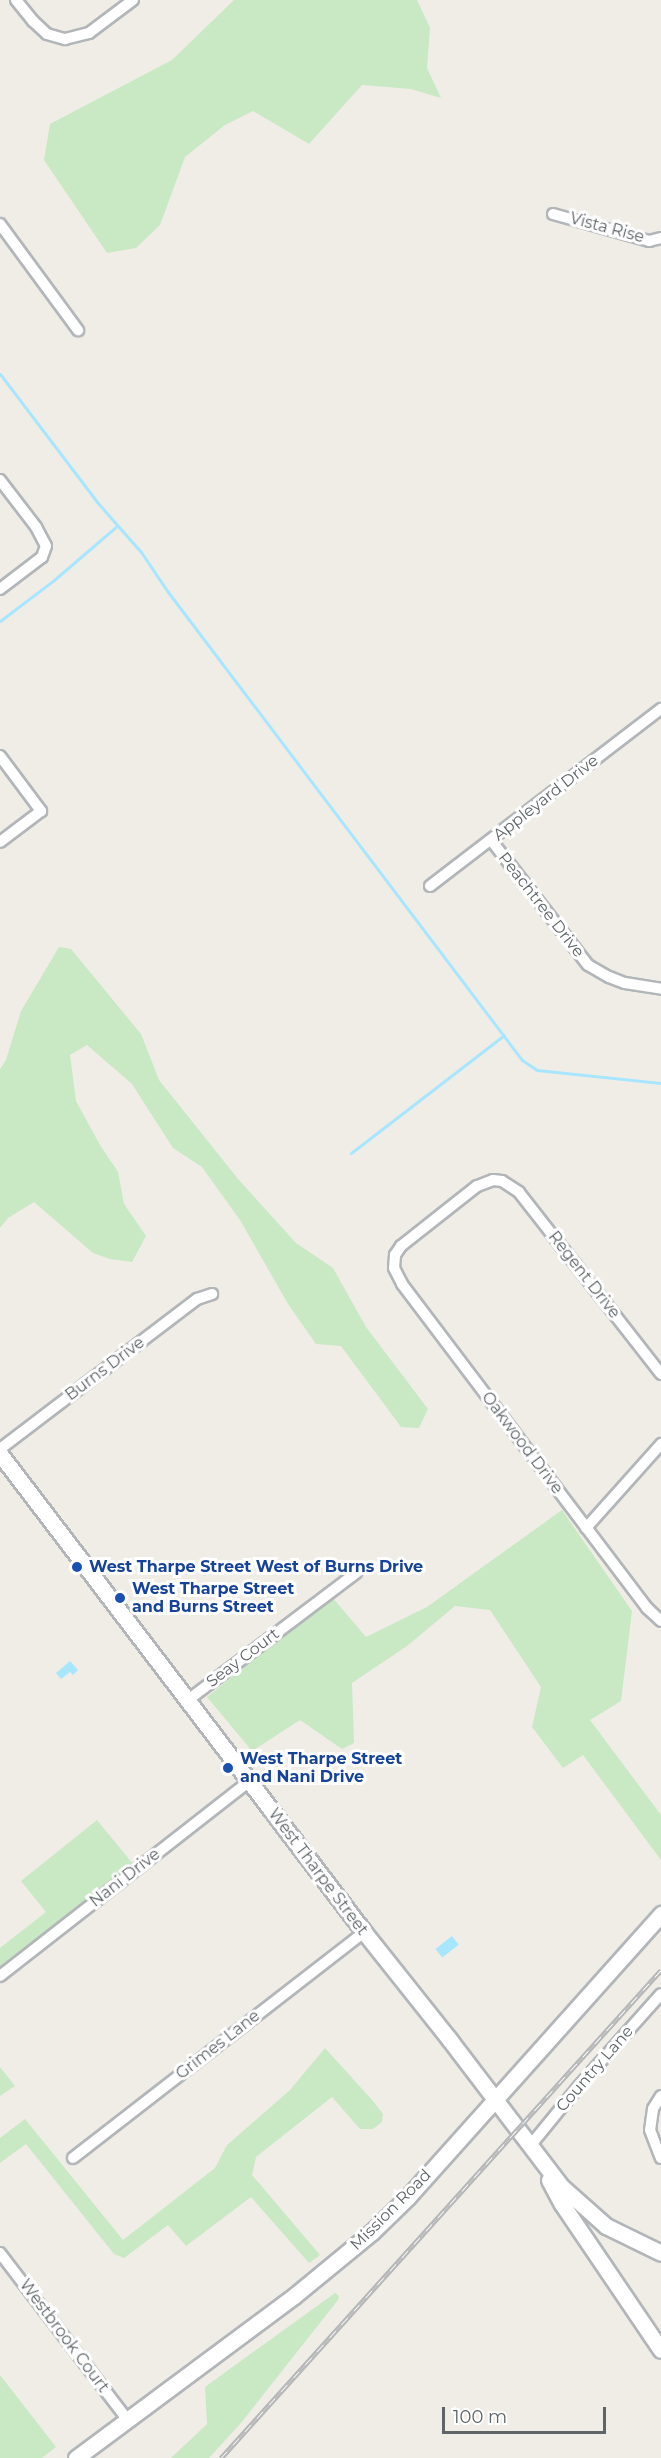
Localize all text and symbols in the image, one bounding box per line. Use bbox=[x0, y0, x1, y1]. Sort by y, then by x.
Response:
street label: Vista Rise bbox=[568, 209, 646, 247]
street label: Appleyard Drive bbox=[490, 751, 602, 845]
street label: Peachtree Drive bbox=[494, 849, 588, 961]
street label: Regent Drive bbox=[544, 1228, 624, 1322]
street label: Burns Drive bbox=[62, 1333, 148, 1405]
street label: Oakwood Drive bbox=[477, 1388, 567, 1498]
place label: West Tharpe Street West of Burns Drive bbox=[89, 1557, 423, 1577]
marker: West Tharpe Street West of Burns Drive bbox=[70, 1560, 84, 1574]
place label: West Tharpe Street and Burns Street bbox=[132, 1579, 294, 1617]
marker: West Tharpe Street and Burns Street bbox=[113, 1591, 127, 1605]
street label: Seay Court bbox=[203, 1624, 283, 1692]
place label: West Tharpe Street and Nani Drive bbox=[240, 1749, 402, 1787]
marker: West Tharpe Street and Nani Drive bbox=[221, 1761, 235, 1775]
street label: West Tharpe Street bbox=[264, 1805, 372, 1939]
street label: Nani Drive bbox=[86, 1845, 164, 1911]
street label: Grimes Lane bbox=[172, 2006, 264, 2084]
street label: Country Lane bbox=[552, 2022, 638, 2116]
street label: Mission Road bbox=[347, 2166, 435, 2254]
street label: Westbrook Court bbox=[15, 2276, 113, 2396]
scale bar bbox=[445, 2395, 608, 2433]
text: 100 m bbox=[453, 2406, 507, 2428]

